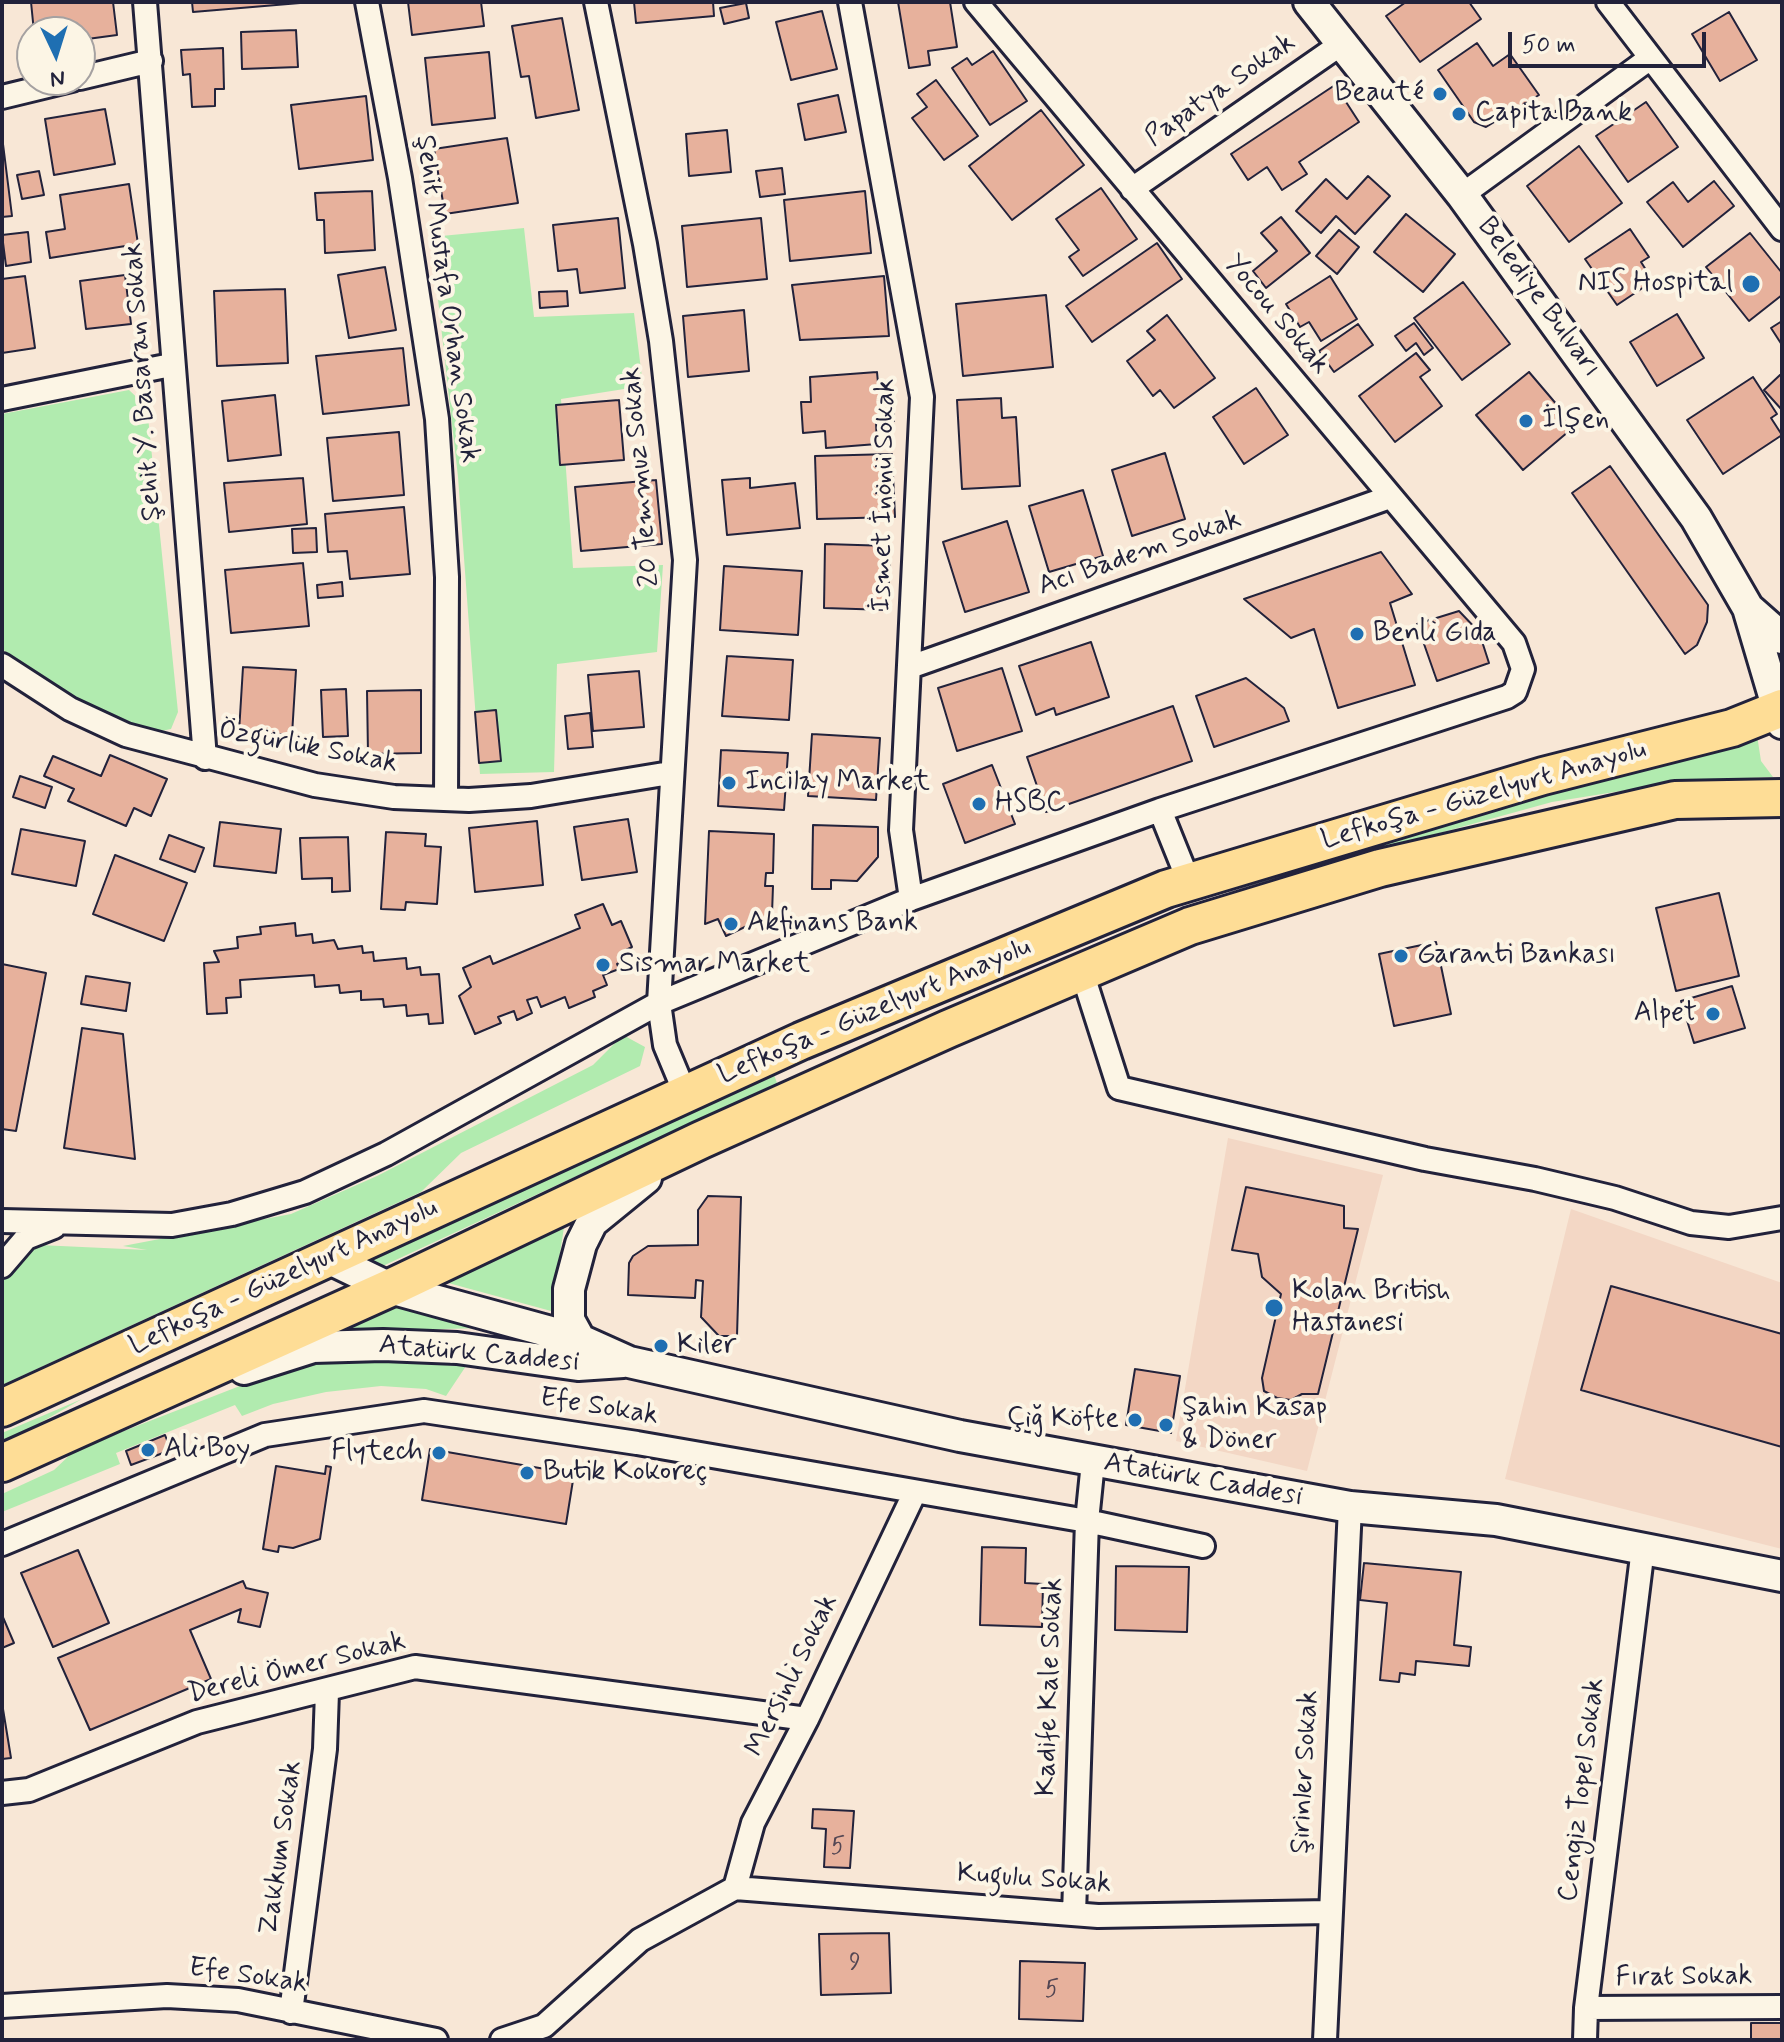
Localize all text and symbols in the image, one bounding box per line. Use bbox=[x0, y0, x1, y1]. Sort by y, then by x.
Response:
north arrow bbox=[16, 16, 96, 96]
scale bar bbox=[1512, 16, 1710, 66]
street label: Papatya Sokak bbox=[1139, 27, 1303, 155]
text: 50 m bbox=[1522, 30, 1576, 61]
text: N bbox=[49, 63, 66, 92]
place label: Beauté bbox=[1335, 77, 1424, 111]
marker: Beauté bbox=[1431, 85, 1449, 103]
place label: CapitalBank bbox=[1475, 97, 1632, 131]
marker: CapitalBank bbox=[1450, 105, 1468, 123]
street label: Şehit Mustafa Orhan Sokak bbox=[406, 133, 486, 465]
street label: Belediye Bulvarı bbox=[1469, 211, 1607, 385]
street label: Şehit Y. Basaran Sokak bbox=[118, 242, 170, 522]
street label: Yocou Sokak bbox=[1216, 248, 1336, 382]
place label: NIS Hospital bbox=[1578, 267, 1733, 301]
marker: NIS Hospital bbox=[1740, 273, 1762, 295]
street label: 20 Temmuz Sokak bbox=[616, 366, 668, 588]
street label: İsmet İnönü Sokak bbox=[866, 378, 904, 612]
place label: İlşen bbox=[1542, 404, 1609, 438]
marker: İlşen bbox=[1517, 412, 1535, 430]
street label: Acı Badem Sokak bbox=[1034, 504, 1246, 604]
place label: Benli Gıda bbox=[1373, 617, 1497, 651]
marker: Benli Gıda bbox=[1348, 625, 1366, 643]
street label: Özgürlük Sokak bbox=[216, 714, 400, 782]
street label: Lefkoşa - Güzelyurt Anayolu bbox=[1318, 734, 1650, 858]
place label: Incilay Market bbox=[745, 766, 930, 800]
marker: Incilay Market bbox=[720, 774, 738, 792]
place label: HSBC bbox=[995, 787, 1066, 821]
marker: HSBC bbox=[970, 795, 988, 813]
place label: Akfinans Bank bbox=[747, 907, 918, 941]
marker: Akfinans Bank bbox=[722, 915, 740, 933]
street label: Lefkoşa - Güzelyurt Anayolu bbox=[714, 931, 1036, 1093]
place label: Garanti Bankası bbox=[1417, 939, 1616, 973]
marker: Garanti Bankası bbox=[1392, 947, 1410, 965]
place label: Sismar Market bbox=[619, 948, 810, 982]
marker: Sismar Market bbox=[594, 956, 612, 974]
place label: Alpet bbox=[1634, 997, 1697, 1031]
marker: Alpet bbox=[1704, 1005, 1722, 1023]
street label: Lefkoşa - Güzelyurt Anayolu bbox=[125, 1192, 443, 1364]
place label: Kolan British Hastanesi bbox=[1292, 1275, 1451, 1341]
marker: Kolan British Hastanesi bbox=[1263, 1297, 1285, 1319]
place label: Kiler bbox=[677, 1329, 736, 1363]
street label: Atatürk Caddesi bbox=[377, 1330, 581, 1380]
marker: Kiler bbox=[652, 1337, 670, 1355]
street label: Efe Sokak bbox=[537, 1382, 661, 1434]
place label: Şahin Kasap & Döner bbox=[1182, 1392, 1327, 1458]
place label: Çiğ Köfte bbox=[1007, 1403, 1119, 1437]
marker: Çiğ Köfte bbox=[1126, 1411, 1144, 1429]
marker: Şahin Kasap & Döner bbox=[1157, 1416, 1175, 1434]
place label: Ali Boy bbox=[164, 1433, 250, 1467]
place label: Flytech bbox=[331, 1436, 423, 1470]
marker: Ali Boy bbox=[139, 1441, 157, 1459]
marker: Flytech bbox=[430, 1444, 448, 1462]
street label: Atatürk Caddesi bbox=[1101, 1447, 1305, 1515]
place label: Butik Kokoreç bbox=[543, 1456, 707, 1490]
marker: Butik Kokoreç bbox=[518, 1464, 536, 1482]
street label: Kadife Kale Sokak bbox=[1030, 1577, 1072, 1797]
street label: Mersinli Sokak bbox=[739, 1589, 847, 1763]
street label: Dereli Ömer Sokak bbox=[185, 1626, 409, 1712]
street label: Cengiz Topel Sokak bbox=[1553, 1676, 1613, 1904]
street label: Şirinler Sokak bbox=[1285, 1689, 1327, 1855]
street label: Zakkum Sokak bbox=[253, 1759, 311, 1937]
house number: 5 bbox=[831, 1834, 845, 1862]
street label: Kugulu Sokak bbox=[956, 1858, 1112, 1902]
house number: 9 bbox=[849, 1950, 861, 1978]
street label: Efe Sokak bbox=[187, 1952, 309, 2002]
street label: Fırat Sokak bbox=[1615, 1960, 1753, 1996]
house number: 5 bbox=[1045, 1977, 1059, 2005]

